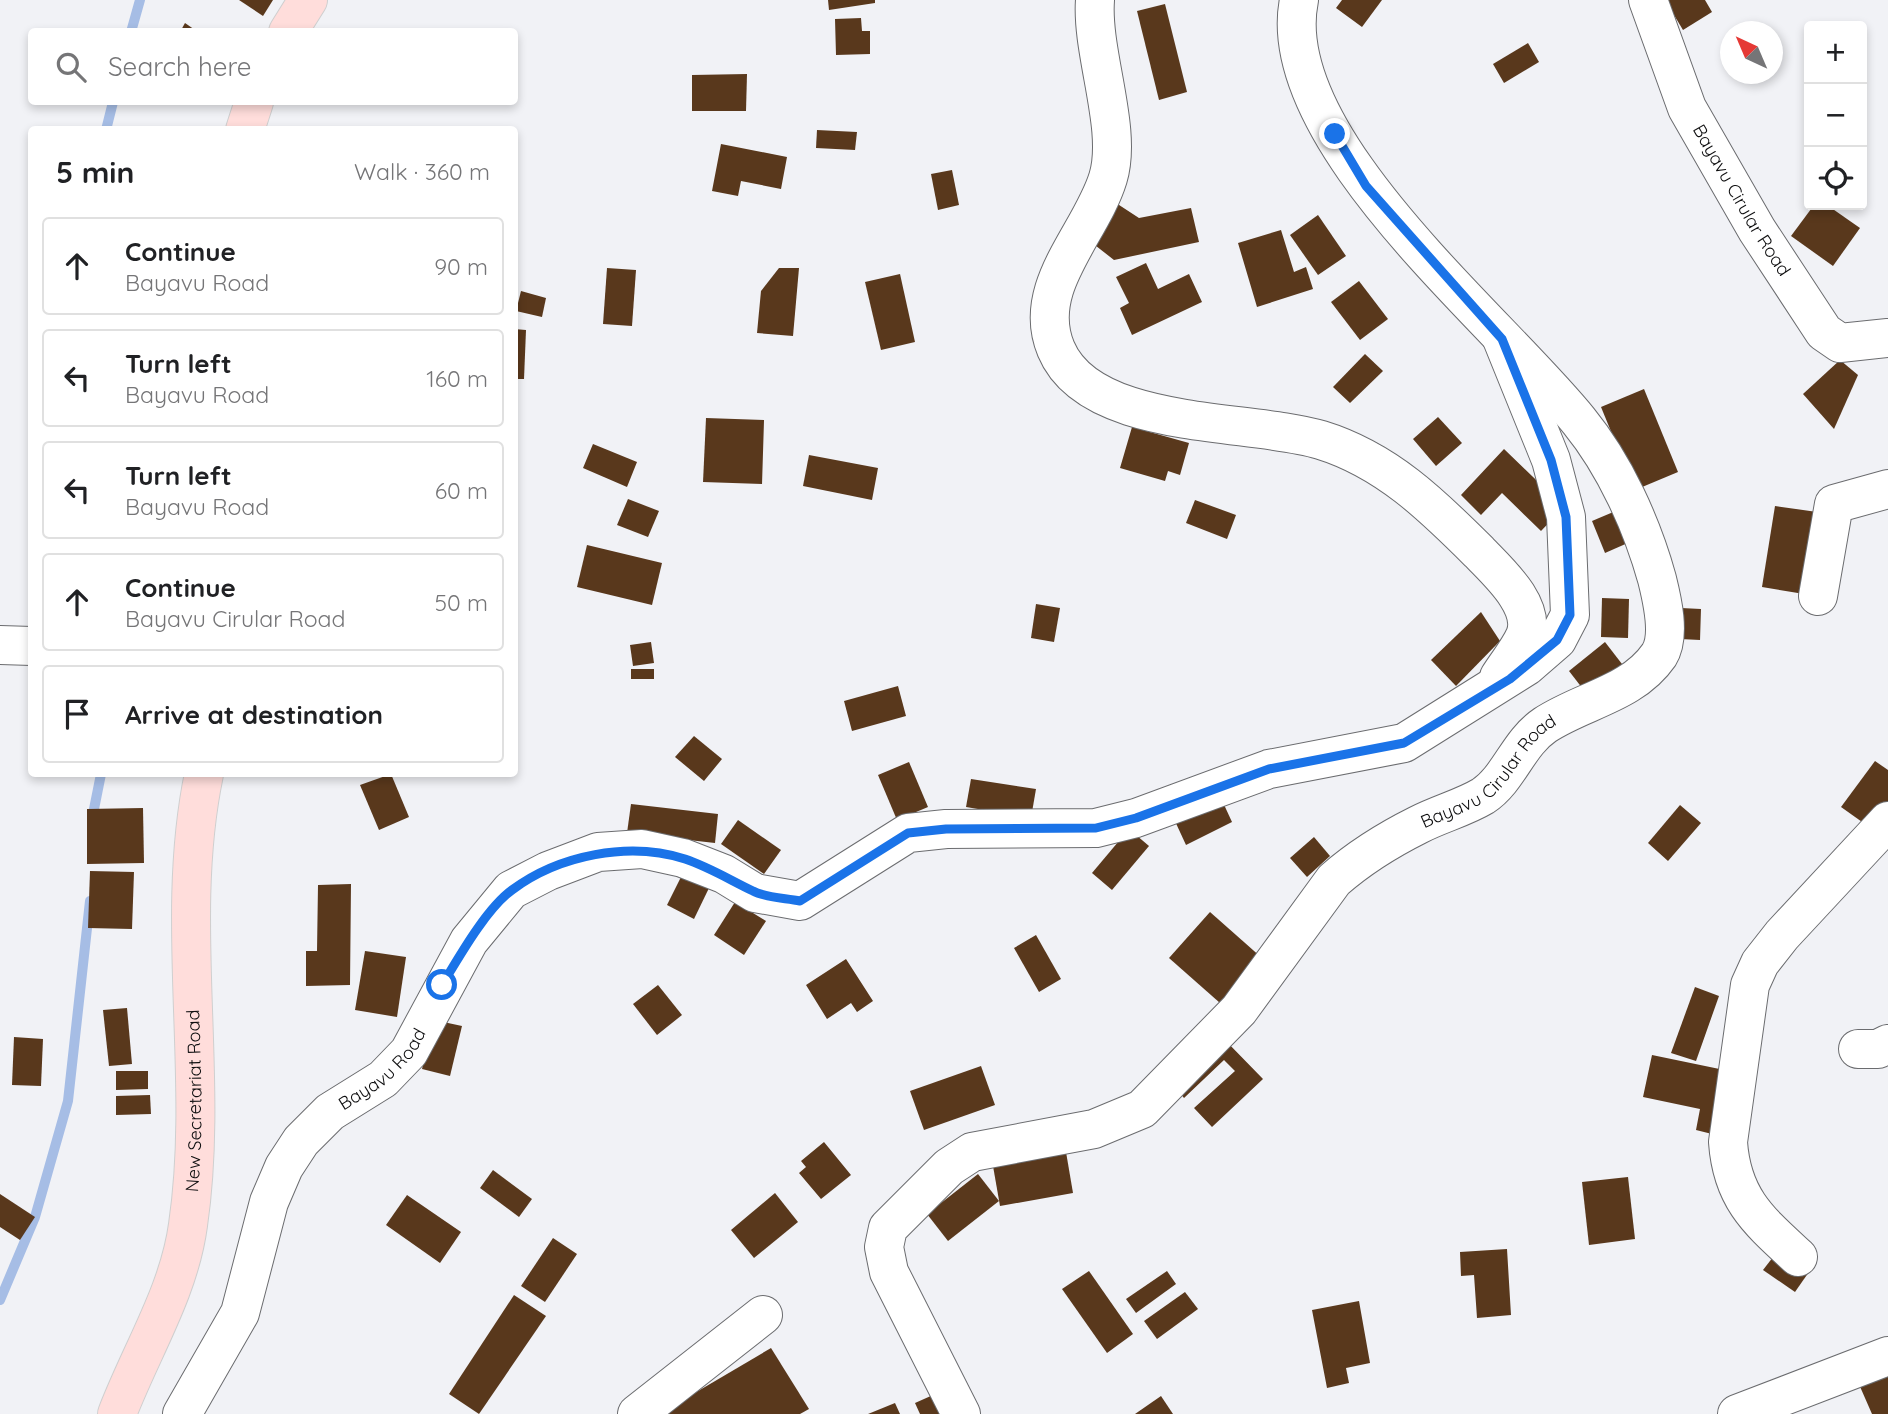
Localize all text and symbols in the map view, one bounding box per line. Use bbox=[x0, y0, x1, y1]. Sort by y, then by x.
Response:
north arrow bbox=[1720, 21, 1783, 84]
map controls bbox=[1804, 21, 1867, 210]
button: + bbox=[1804, 21, 1867, 84]
search box bbox=[28, 28, 518, 105]
icon: search bbox=[52, 48, 90, 86]
text: Search here bbox=[108, 50, 252, 83]
button: − bbox=[1804, 84, 1867, 147]
route end bbox=[1319, 118, 1350, 149]
street label: Bayavu Cirular Road bbox=[1688, 120, 1796, 280]
button: locate bbox=[1804, 147, 1867, 210]
text: 5 min bbox=[56, 153, 134, 191]
text: Walk · 360 m bbox=[354, 157, 490, 186]
text: Continue bbox=[125, 235, 236, 268]
icon: ahead bbox=[58, 247, 96, 285]
text: 90 m bbox=[434, 252, 488, 281]
text: Bayavu Road bbox=[125, 268, 269, 297]
text: Turn left bbox=[125, 347, 232, 380]
icon: left bbox=[58, 359, 96, 397]
text: 160 m bbox=[426, 364, 488, 393]
text: Bayavu Road bbox=[125, 380, 269, 409]
text: Turn left bbox=[125, 459, 232, 492]
icon: left bbox=[58, 471, 96, 509]
text: 60 m bbox=[435, 476, 488, 505]
text: Bayavu Road bbox=[125, 492, 269, 521]
text: Continue bbox=[125, 571, 236, 604]
icon: ahead bbox=[58, 583, 96, 621]
text: 50 m bbox=[435, 588, 488, 617]
text: Bayavu Cirular Road bbox=[125, 604, 345, 633]
icon: arrive bbox=[58, 695, 96, 733]
text: Arrive at destination bbox=[125, 698, 383, 731]
street label: Bayavu Cirular Road bbox=[1417, 709, 1560, 833]
route start bbox=[426, 969, 457, 1000]
street label: New Secretariat Road bbox=[180, 1009, 206, 1193]
street label: Bayavu Road bbox=[334, 1024, 431, 1115]

